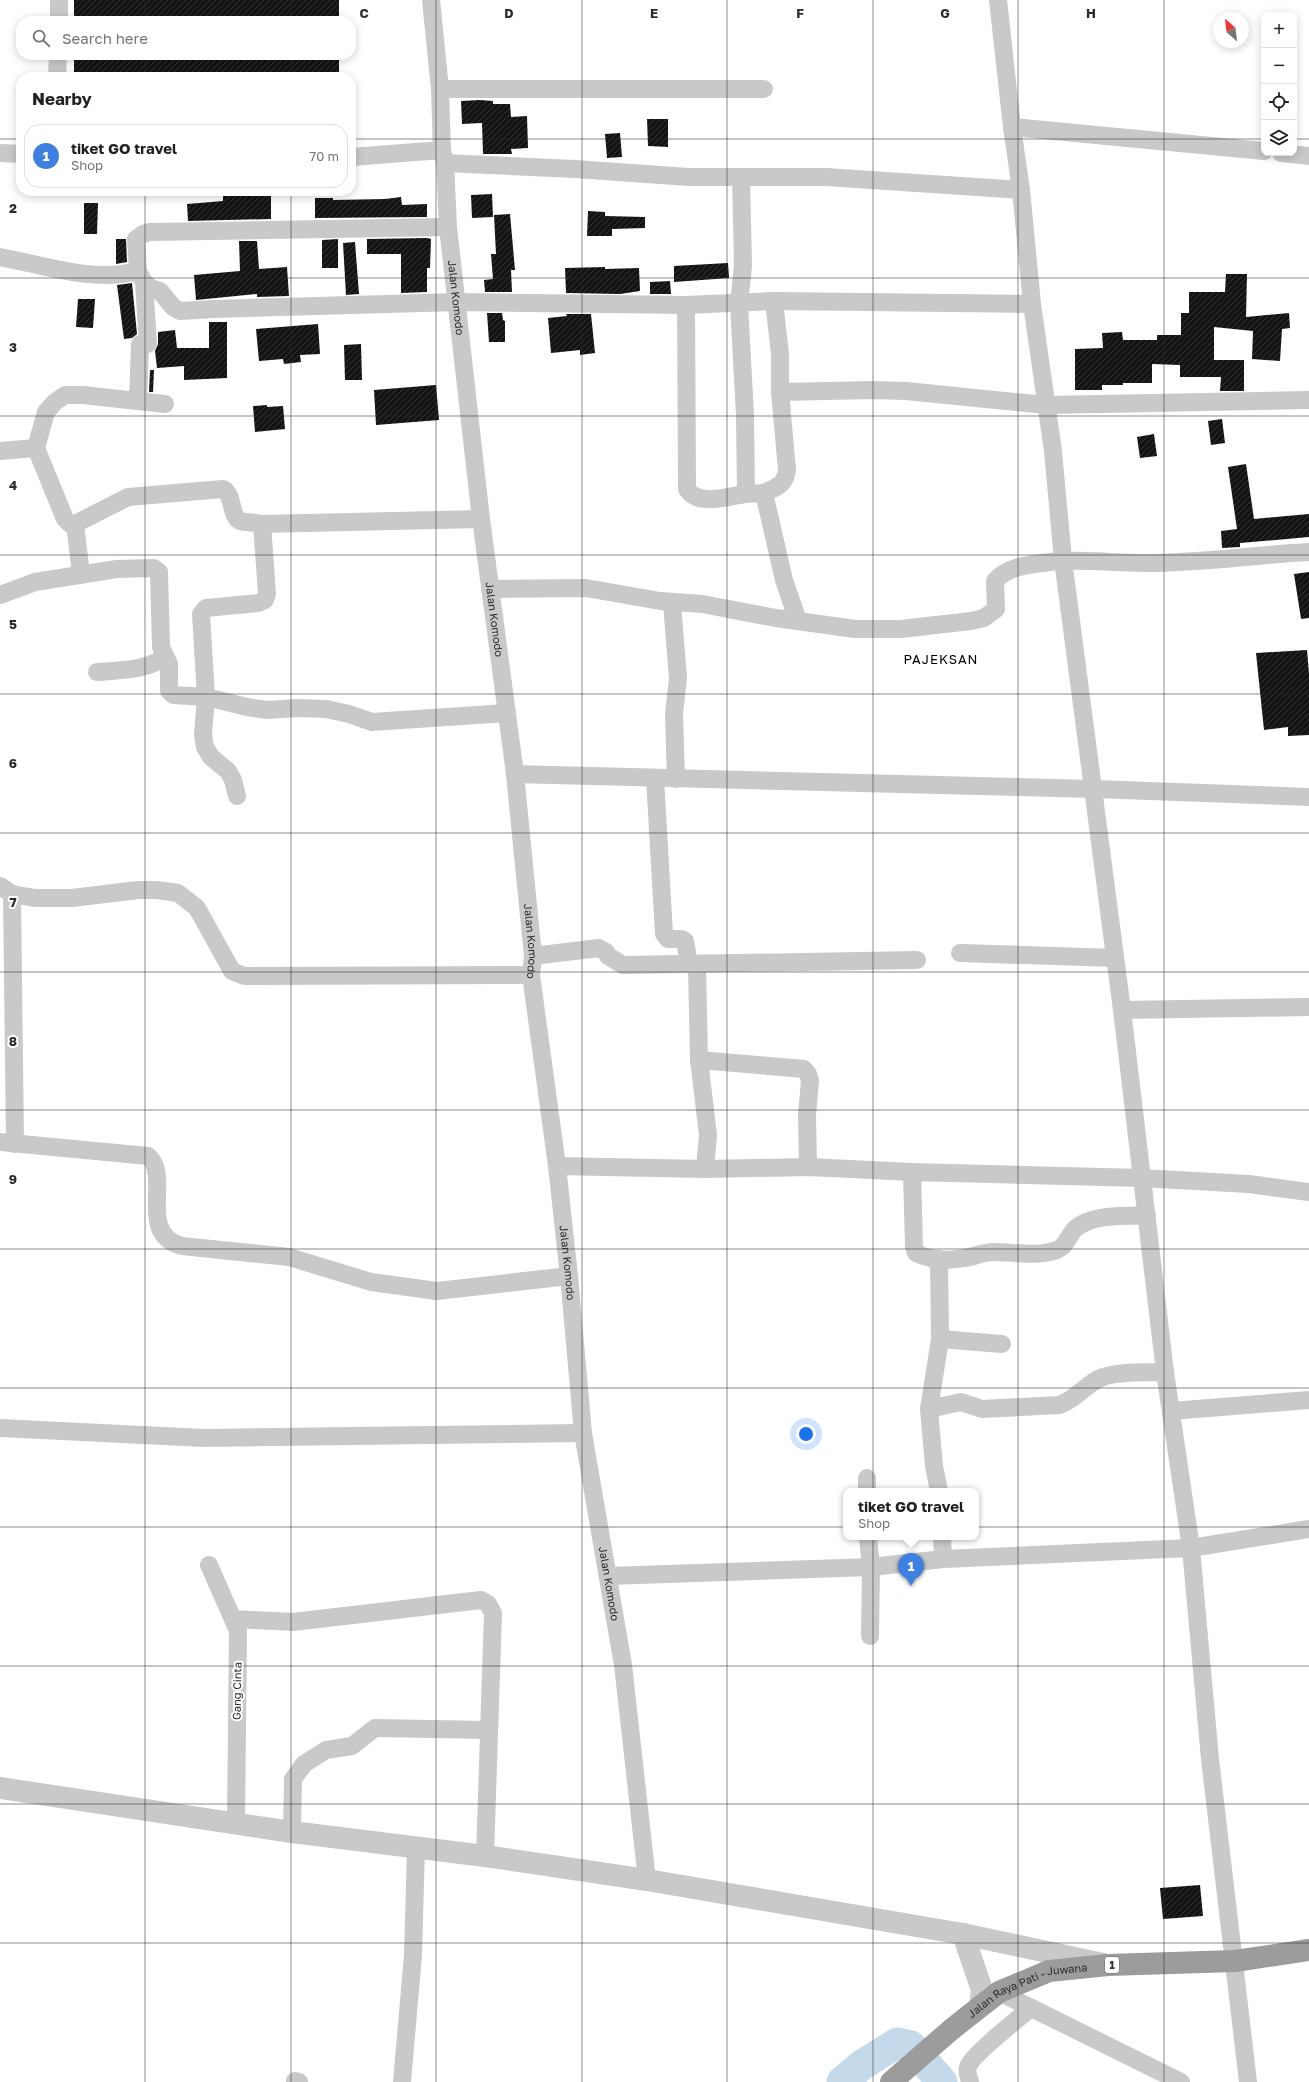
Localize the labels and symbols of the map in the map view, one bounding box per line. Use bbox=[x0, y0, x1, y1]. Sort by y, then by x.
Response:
text: C bbox=[359, 5, 369, 21]
text: D bbox=[504, 5, 514, 21]
text: E bbox=[650, 5, 658, 21]
text: F bbox=[796, 5, 804, 21]
text: G bbox=[940, 5, 950, 21]
text: H bbox=[1086, 5, 1096, 21]
north arrow bbox=[1213, 12, 1249, 48]
text: 2 bbox=[9, 200, 17, 216]
street label: Jalan Komodo bbox=[446, 259, 467, 336]
text: 3 bbox=[9, 339, 17, 355]
text: 4 bbox=[9, 477, 17, 493]
street label: Jalan Komodo bbox=[483, 581, 506, 658]
text: 5 bbox=[9, 616, 17, 632]
district label: PAJEKSAN bbox=[904, 651, 978, 667]
text: 6 bbox=[9, 755, 17, 771]
text: 7 bbox=[9, 894, 17, 910]
street label: Jalan Komodo bbox=[522, 903, 540, 980]
text: 8 bbox=[9, 1033, 17, 1049]
text: 9 bbox=[9, 1171, 17, 1187]
street label: Jalan Komodo bbox=[557, 1224, 578, 1301]
your location bbox=[796, 1424, 816, 1444]
street label: Jalan Komodo bbox=[597, 1545, 622, 1622]
pin: 1 bbox=[898, 1553, 924, 1586]
street label: Gang Cinta bbox=[229, 1662, 244, 1720]
road number: 1 bbox=[1105, 1957, 1119, 1973]
street label: Jalan Raya Pati - Juwana bbox=[965, 1960, 1088, 2020]

